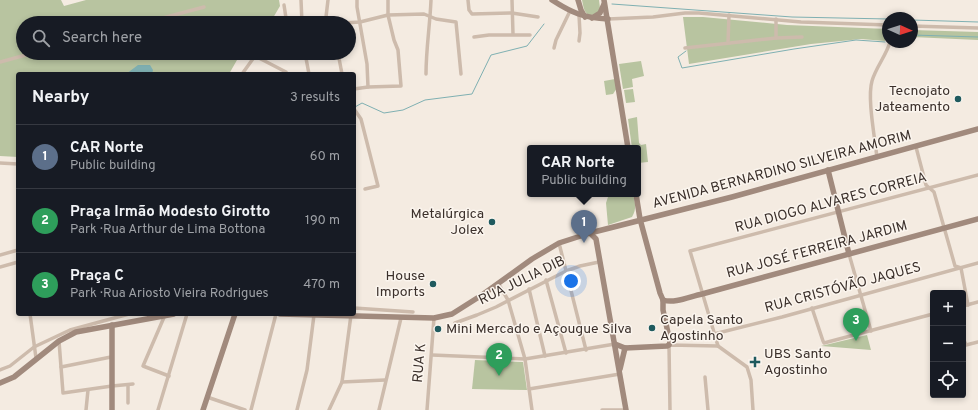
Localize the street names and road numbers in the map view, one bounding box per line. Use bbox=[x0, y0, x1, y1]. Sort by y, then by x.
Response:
street label: AVENIDA BERNARDINO SILVEIRA AMORIM bbox=[651, 127, 913, 213]
street label: RUA DIOGO ALVARES CORREIA bbox=[733, 169, 929, 237]
street label: RUA JOSÉ FERREIRA JARDIM bbox=[724, 217, 909, 282]
street label: RUA JULIA DIB bbox=[476, 253, 568, 309]
street label: RUA CRISTÓVÃO JAQUES bbox=[763, 258, 923, 317]
street label: RUA K bbox=[410, 342, 430, 384]

